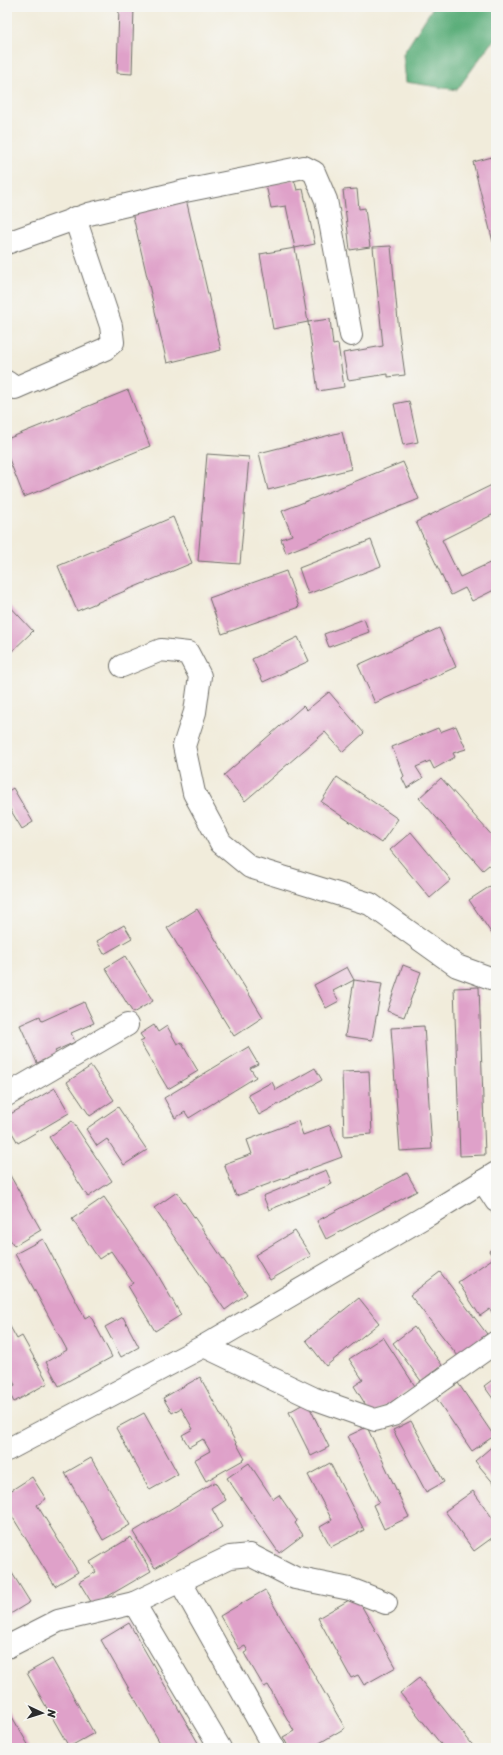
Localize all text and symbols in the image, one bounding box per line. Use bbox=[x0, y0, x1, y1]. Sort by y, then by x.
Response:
north arrow bbox=[22, 1693, 62, 1733]
text: N bbox=[42, 1708, 61, 1719]

